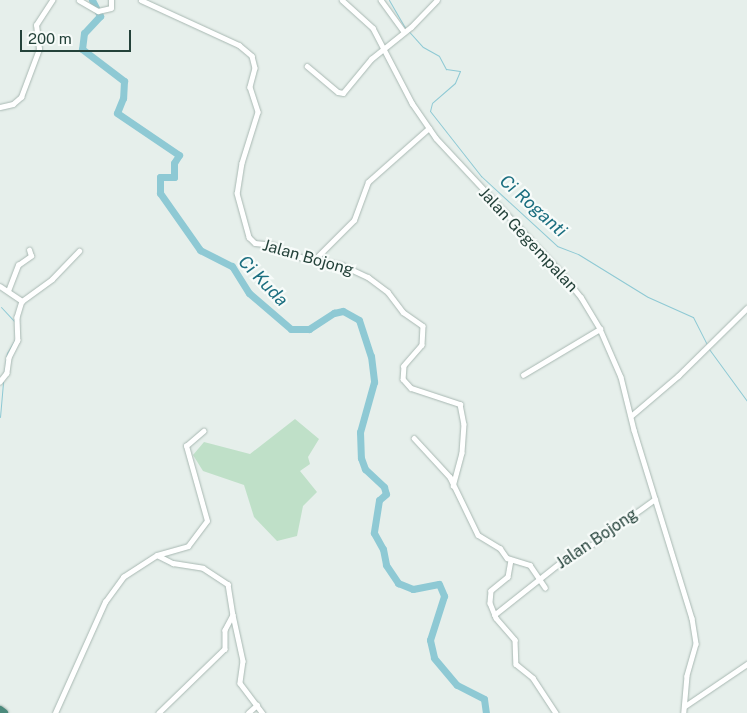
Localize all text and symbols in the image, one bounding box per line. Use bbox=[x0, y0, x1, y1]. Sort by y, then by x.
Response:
scale bar bbox=[22, 20, 134, 52]
text: 200 m bbox=[28, 30, 72, 47]
water label: Ci Roganti bbox=[495, 170, 571, 242]
street label: Jalan Gegempalan bbox=[475, 184, 581, 296]
street label: Jalan Bojong bbox=[260, 236, 356, 280]
water label: Ci Kuda bbox=[234, 251, 292, 311]
street label: Jalan Bojong bbox=[553, 505, 641, 573]

